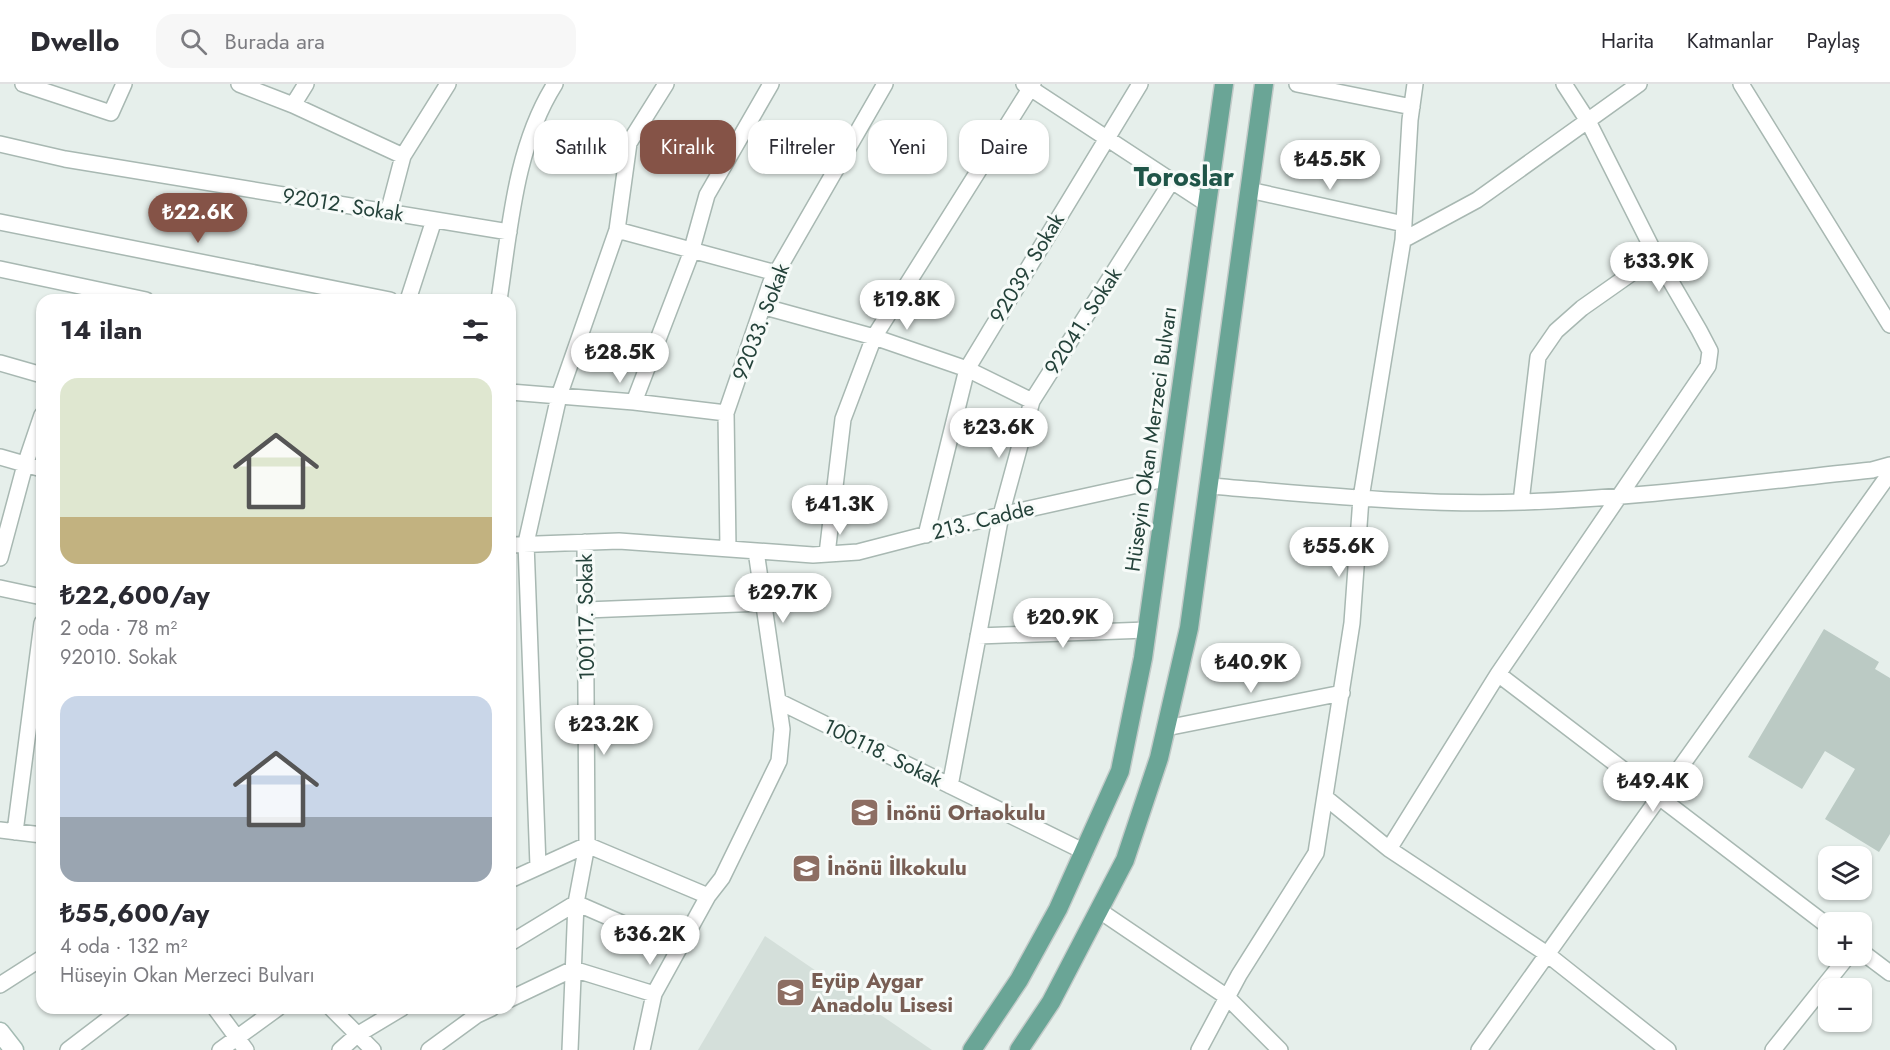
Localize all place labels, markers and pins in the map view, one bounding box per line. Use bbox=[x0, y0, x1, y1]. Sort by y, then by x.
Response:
pin: ₺45.5K bbox=[1281, 140, 1379, 191]
pin: ₺22.6K bbox=[149, 193, 247, 244]
pin: ₺33.9K bbox=[1610, 242, 1708, 293]
pin: ₺19.8K bbox=[858, 280, 956, 331]
pin: ₺28.5K bbox=[571, 333, 669, 384]
pin: ₺23.6K bbox=[950, 408, 1048, 459]
pin: ₺41.3K bbox=[791, 485, 889, 536]
pin: ₺55.6K bbox=[1290, 527, 1388, 578]
pin: ₺29.7K bbox=[734, 573, 832, 624]
pin: ₺20.9K bbox=[1014, 598, 1112, 649]
pin: ₺40.9K bbox=[1202, 643, 1300, 694]
pin: ₺23.2K bbox=[555, 705, 653, 756]
pin: ₺49.4K bbox=[1604, 762, 1702, 813]
school or university icon: İnönü Ortaokulu bbox=[849, 797, 881, 829]
place label: İnönü Ortaokulu bbox=[886, 798, 1046, 828]
school or university icon: İnönü İlkokulu bbox=[790, 852, 822, 884]
place label: İnönü İlkokulu bbox=[827, 853, 967, 883]
pin: ₺36.2K bbox=[601, 915, 699, 966]
place label: Eyüp Aygar Anadolu Lisesi bbox=[810, 966, 953, 1020]
school or university icon: Eyüp Aygar Anadolu Lisesi bbox=[774, 977, 806, 1009]

